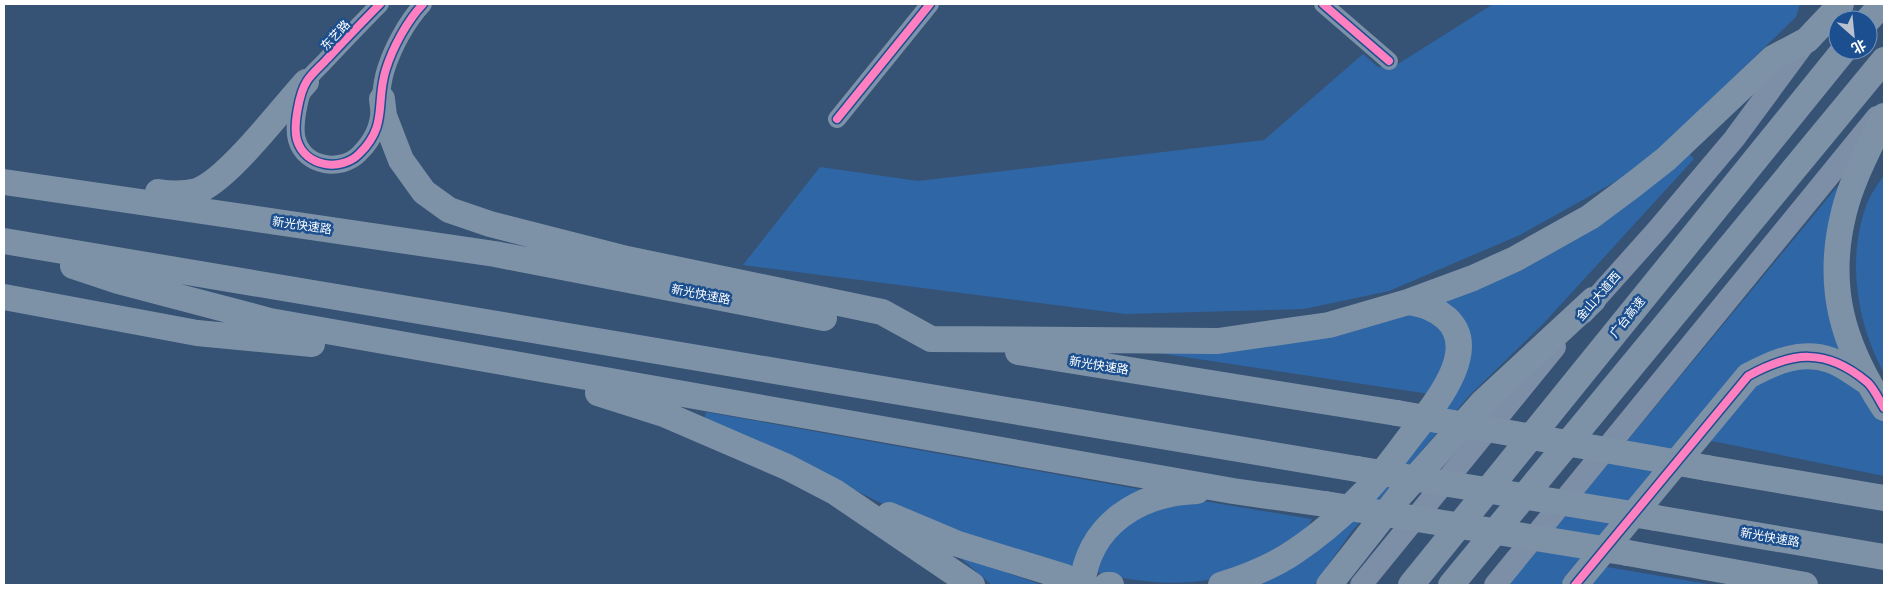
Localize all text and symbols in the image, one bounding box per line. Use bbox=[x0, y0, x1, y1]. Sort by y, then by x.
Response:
north arrow bbox=[1828, 10, 1878, 60]
street label: 东艺路 bbox=[317, 17, 353, 53]
text: 北 bbox=[1849, 35, 1869, 58]
street label: 新光快速路 bbox=[271, 213, 333, 237]
street label: 金山大道西 bbox=[1573, 268, 1623, 324]
street label: 新光快速路 bbox=[670, 281, 732, 307]
street label: 广台高速 bbox=[1606, 294, 1648, 340]
street label: 新光快速路 bbox=[1068, 353, 1130, 377]
street label: 新光快速路 bbox=[1739, 524, 1801, 550]

